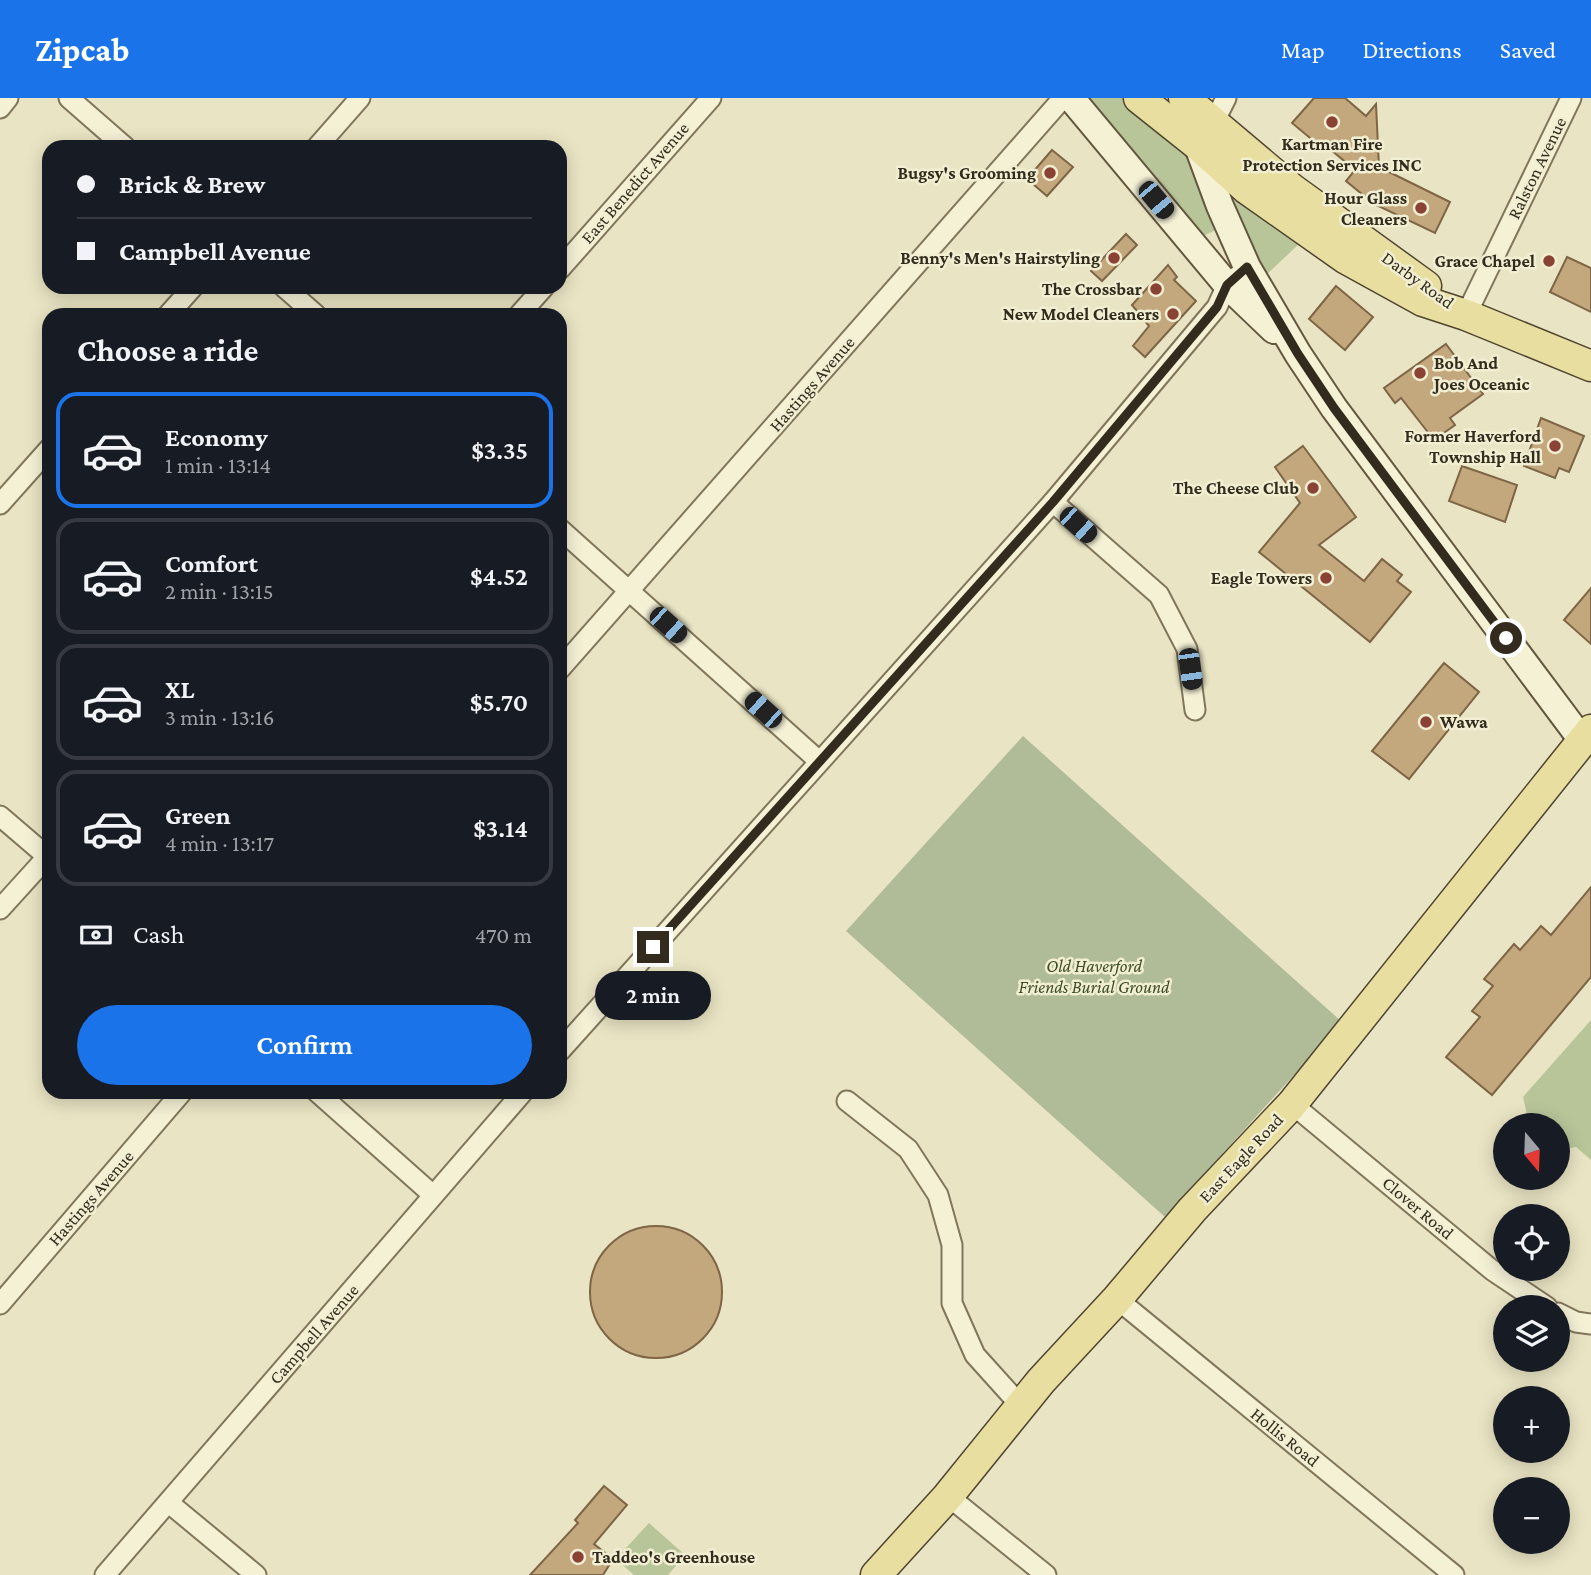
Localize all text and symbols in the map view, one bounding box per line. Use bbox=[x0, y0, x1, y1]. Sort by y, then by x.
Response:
text: Zipcab bbox=[35, 31, 129, 68]
text: Map bbox=[1281, 36, 1325, 63]
text: Directions bbox=[1363, 36, 1462, 63]
text: Saved bbox=[1500, 36, 1556, 63]
marker: Kartman Fire Protection Services INC bbox=[1324, 114, 1340, 130]
street label: Ralston Avenue bbox=[1504, 114, 1570, 222]
street label: East Benedict Avenue bbox=[577, 118, 693, 248]
place label: Kartman Fire Protection Services INC bbox=[1243, 134, 1422, 175]
place label: Bugsy's Grooming bbox=[897, 163, 1036, 183]
marker: Bugsy's Grooming bbox=[1042, 165, 1058, 181]
text: Brick & Brew bbox=[119, 170, 265, 199]
car bbox=[1135, 177, 1178, 223]
place label: Hour Glass Cleaners bbox=[1324, 188, 1407, 229]
marker: Hour Glass Cleaners bbox=[1413, 200, 1429, 216]
text: Campbell Avenue bbox=[119, 237, 311, 266]
street label: Darby Road bbox=[1378, 247, 1458, 313]
place label: Benny's Men's Hairstyling bbox=[900, 248, 1100, 268]
marker: Benny's Men's Hairstyling bbox=[1106, 250, 1122, 266]
place label: Grace Chapel bbox=[1434, 251, 1535, 271]
marker: Grace Chapel bbox=[1541, 253, 1557, 269]
place label: The Crossbar bbox=[1042, 279, 1142, 299]
marker: The Crossbar bbox=[1148, 281, 1164, 297]
place label: New Model Cleaners bbox=[1003, 304, 1159, 324]
marker: New Model Cleaners bbox=[1165, 306, 1181, 322]
text: Choose a ride bbox=[77, 332, 258, 368]
street label: Hastings Avenue bbox=[765, 332, 859, 436]
place label: Bob And Joes Oceanic bbox=[1432, 353, 1530, 394]
marker: Bob And Joes Oceanic bbox=[1412, 365, 1428, 381]
icon: car bbox=[81, 419, 144, 482]
text: Economy bbox=[165, 423, 268, 452]
place label: Former Haverford Township Hall bbox=[1405, 426, 1541, 467]
text: $3.35 bbox=[471, 436, 528, 465]
marker: Former Haverford Township Hall bbox=[1547, 438, 1563, 454]
text: 1 min · 13:14 bbox=[165, 452, 271, 478]
place label: The Cheese Club bbox=[1173, 478, 1299, 498]
marker: The Cheese Club bbox=[1305, 480, 1321, 496]
car bbox=[1056, 503, 1101, 547]
icon: car bbox=[81, 545, 144, 608]
text: Comfort bbox=[165, 549, 258, 578]
text: $4.52 bbox=[470, 562, 528, 591]
place label: Eagle Towers bbox=[1211, 568, 1312, 588]
marker: Eagle Towers bbox=[1318, 570, 1334, 586]
text: 2 min · 13:15 bbox=[165, 578, 274, 604]
car bbox=[646, 603, 691, 647]
route start bbox=[1490, 622, 1522, 654]
car bbox=[1177, 647, 1204, 691]
icon: car bbox=[81, 671, 144, 734]
text: XL bbox=[165, 675, 194, 704]
text: $5.70 bbox=[470, 688, 528, 717]
car bbox=[741, 688, 786, 732]
text: 3 min · 13:16 bbox=[165, 704, 274, 730]
place label: Wawa bbox=[1439, 712, 1488, 732]
marker: Wawa bbox=[1418, 714, 1434, 730]
icon: car bbox=[81, 797, 144, 860]
text: Green bbox=[165, 801, 231, 830]
text: $3.14 bbox=[473, 814, 528, 843]
text: 4 min · 13:17 bbox=[165, 830, 274, 856]
icon: cash bbox=[77, 916, 115, 954]
text: Cash bbox=[133, 920, 184, 949]
text: 470 m bbox=[475, 922, 532, 948]
route end bbox=[637, 931, 669, 963]
park label: Old Haverford Friends Burial Ground bbox=[1018, 956, 1170, 997]
callout: 2 min bbox=[595, 972, 711, 1020]
text: 2 min bbox=[626, 982, 680, 1008]
button: Confirm bbox=[77, 1005, 532, 1085]
street label: East Eagle Road bbox=[1195, 1109, 1287, 1206]
north arrow bbox=[1493, 1113, 1570, 1190]
map controls bbox=[1493, 1113, 1570, 1554]
street label: Hastings Avenue bbox=[44, 1146, 138, 1250]
street label: Clover Road bbox=[1378, 1173, 1458, 1244]
button: locate bbox=[1493, 1204, 1570, 1281]
street label: Campbell Avenue bbox=[265, 1280, 363, 1388]
button: layers bbox=[1493, 1295, 1570, 1372]
button: + bbox=[1493, 1386, 1570, 1463]
street label: Hollis Road bbox=[1247, 1403, 1324, 1471]
button: − bbox=[1493, 1477, 1570, 1554]
place label: Taddeo's Greenhouse bbox=[592, 1547, 755, 1567]
marker: Taddeo's Greenhouse bbox=[570, 1549, 586, 1565]

